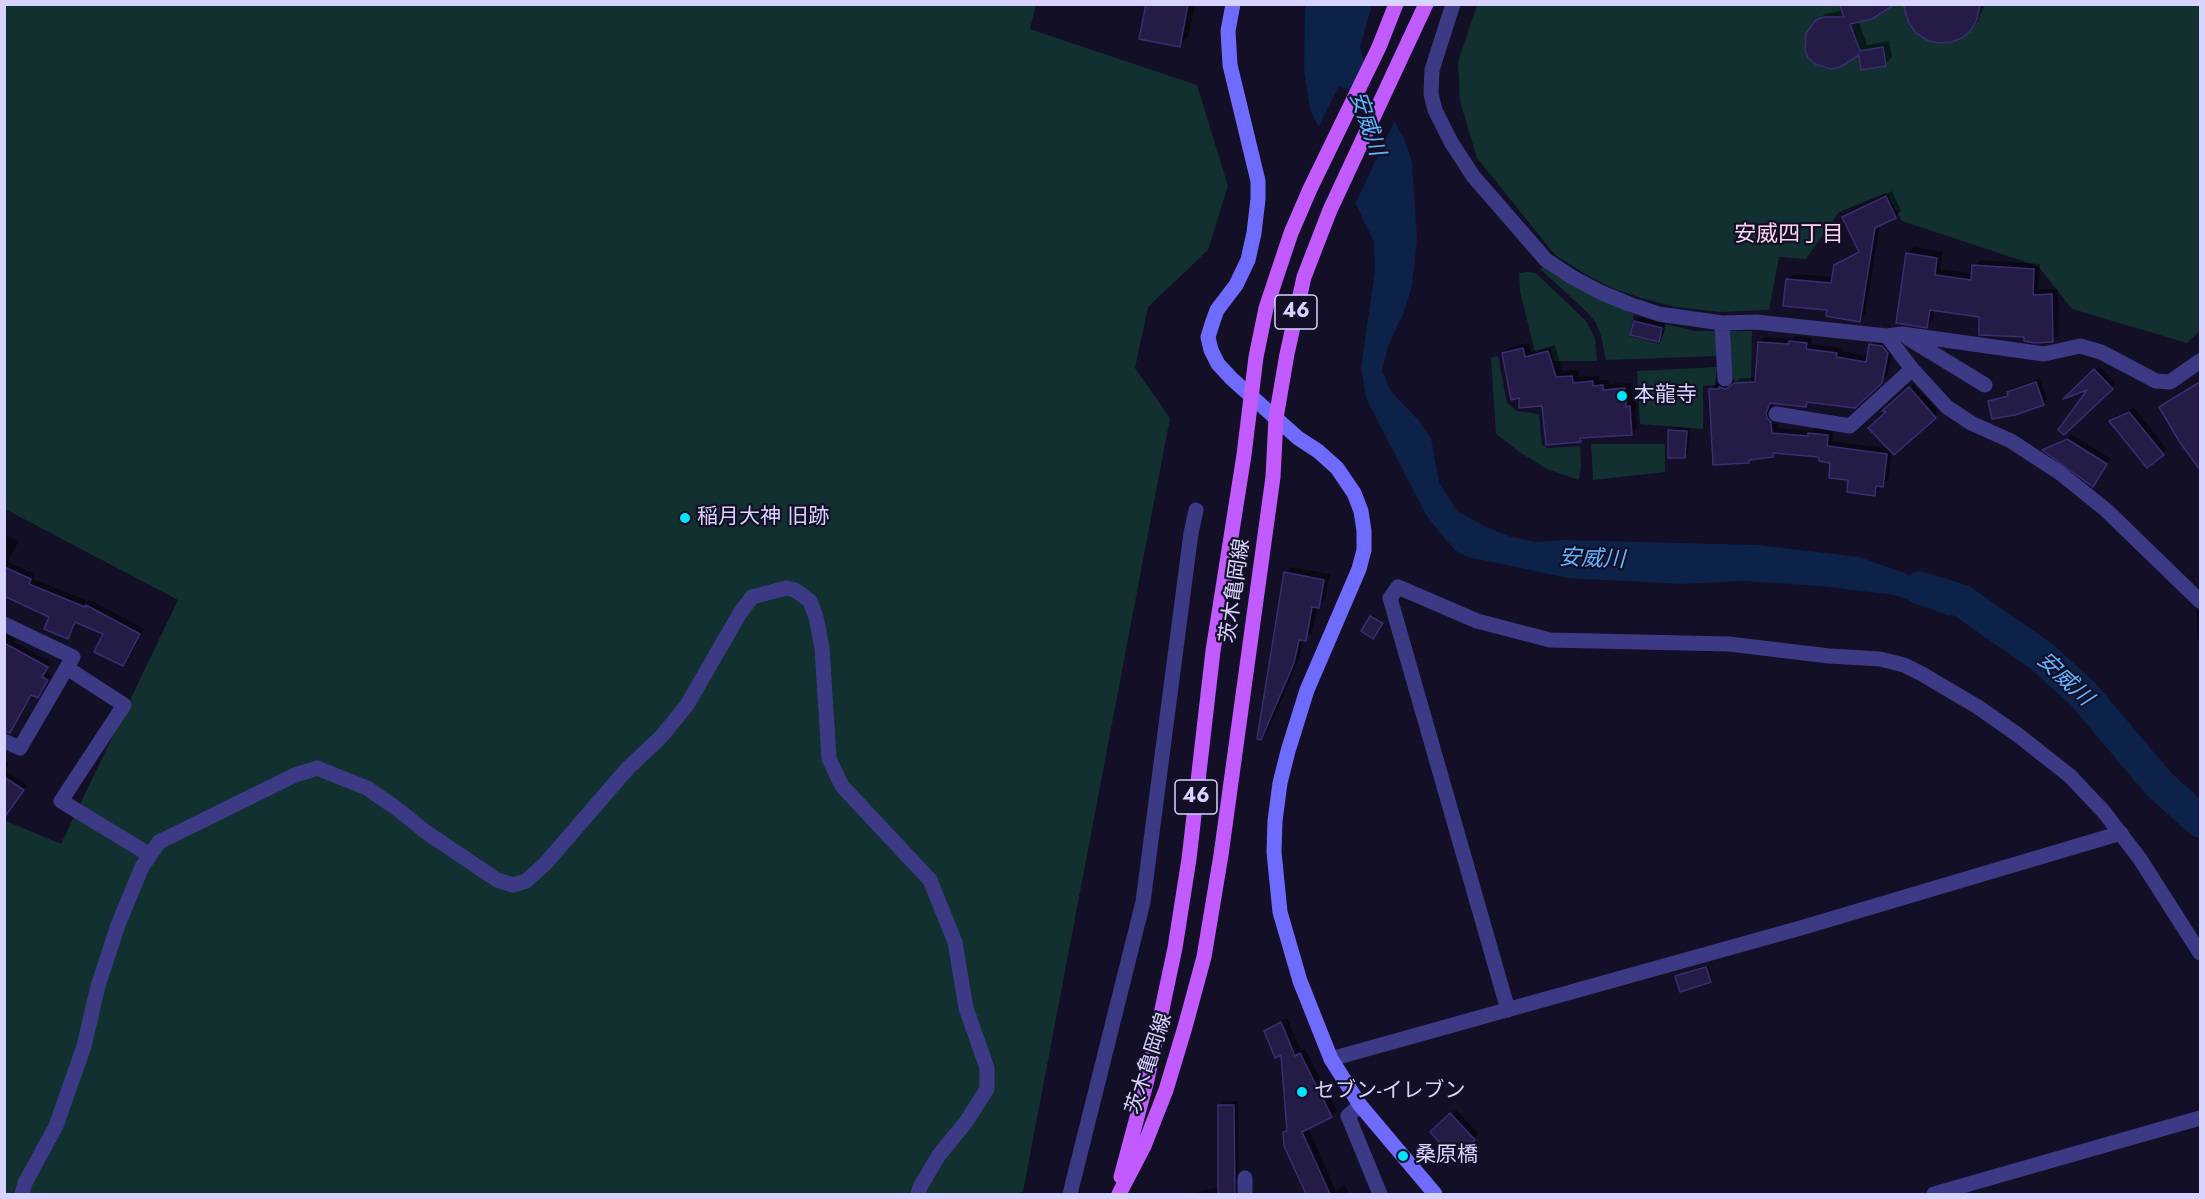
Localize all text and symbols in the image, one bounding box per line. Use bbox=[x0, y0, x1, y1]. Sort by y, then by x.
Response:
water label: 安威川 bbox=[1343, 89, 1389, 159]
district label: 安威四丁目 bbox=[1734, 223, 1844, 249]
road number: 46 bbox=[1275, 295, 1317, 329]
place label: 本龍寺 bbox=[1634, 383, 1697, 409]
marker: 本龍寺 bbox=[1615, 389, 1629, 403]
place label: 稲月大神 旧跡 bbox=[697, 505, 829, 531]
marker: 稲月大神 旧跡 bbox=[678, 511, 692, 525]
street label: 茨木亀岡線 bbox=[1216, 537, 1256, 645]
water label: 安威川 bbox=[1559, 546, 1625, 574]
water label: 安威川 bbox=[2031, 648, 2097, 712]
road number: 46 bbox=[1175, 780, 1217, 814]
street label: 茨木亀岡線 bbox=[1122, 1010, 1178, 1118]
place label: セブン-イレブン bbox=[1314, 1079, 1465, 1105]
marker: セブン-イレブン bbox=[1295, 1085, 1309, 1099]
place label: 桑原橋 bbox=[1415, 1143, 1478, 1169]
marker: 桑原橋 bbox=[1396, 1149, 1410, 1163]

